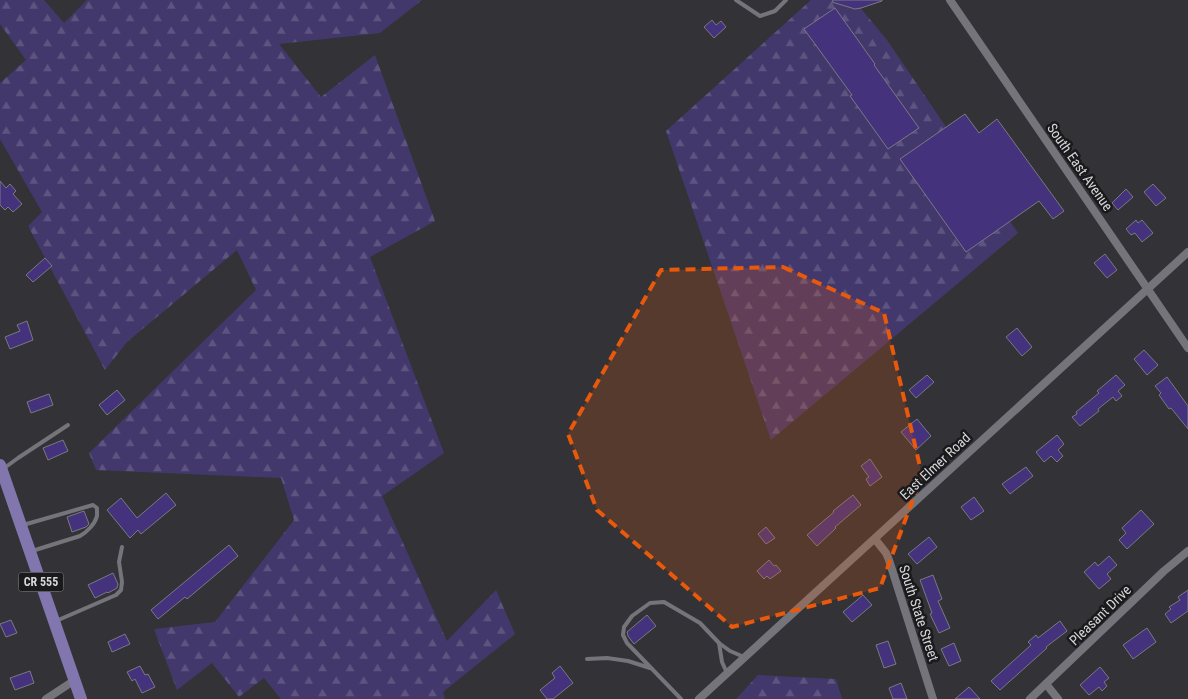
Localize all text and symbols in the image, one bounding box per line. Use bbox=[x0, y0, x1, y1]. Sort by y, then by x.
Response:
street label: South East Avenue bbox=[1044, 120, 1116, 214]
street label: East Elmer Road bbox=[897, 429, 973, 503]
street label: South State Street bbox=[896, 563, 942, 663]
road number: CR 555 bbox=[18, 572, 64, 592]
street label: Pleasant Drive bbox=[1066, 581, 1134, 648]

